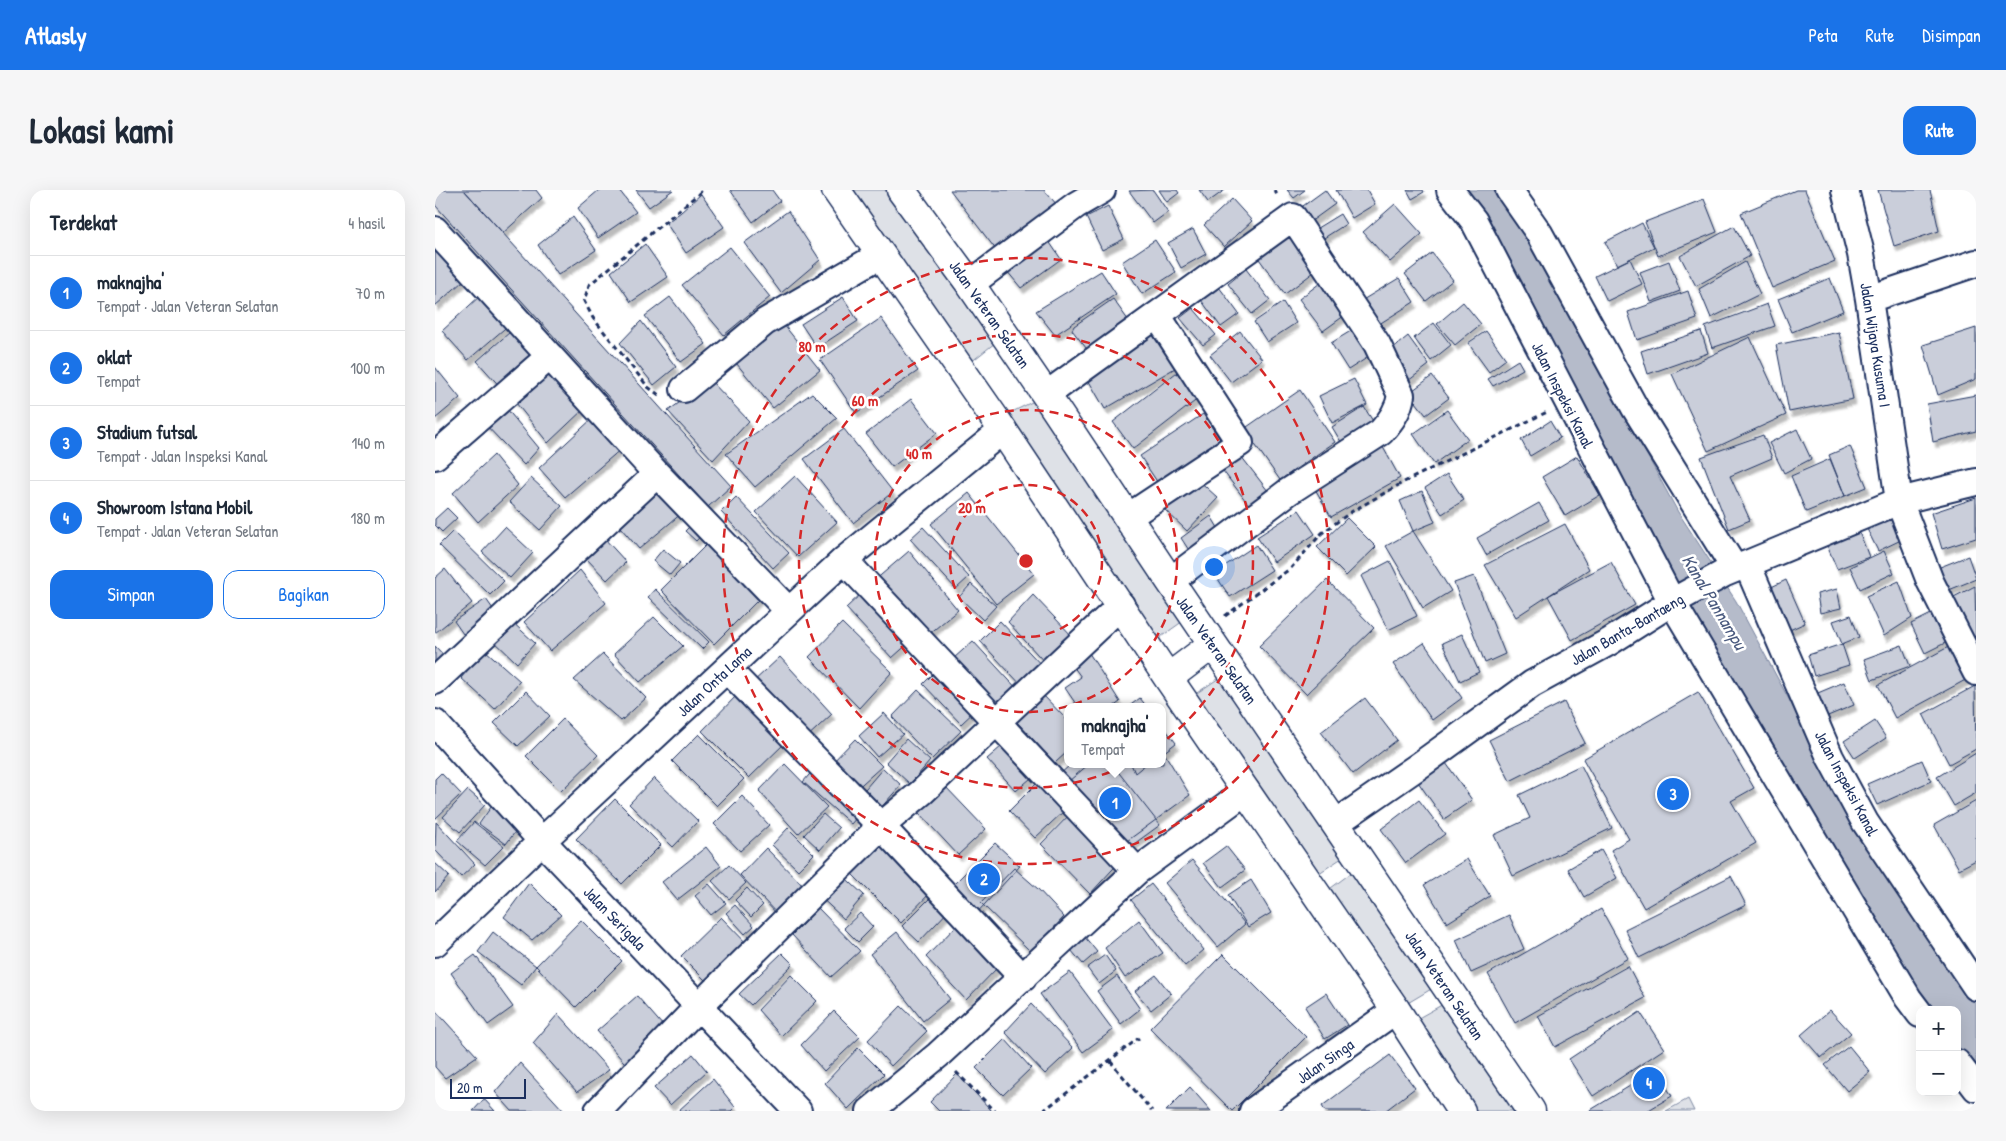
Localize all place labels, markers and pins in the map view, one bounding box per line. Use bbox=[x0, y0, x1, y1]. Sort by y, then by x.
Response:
centre of rings bbox=[1017, 552, 1035, 570]
pin: 3 bbox=[1657, 775, 1689, 813]
pin: 1 bbox=[1099, 784, 1131, 822]
pin: 2 bbox=[968, 860, 1000, 898]
pin: 4 bbox=[1633, 1064, 1665, 1102]

